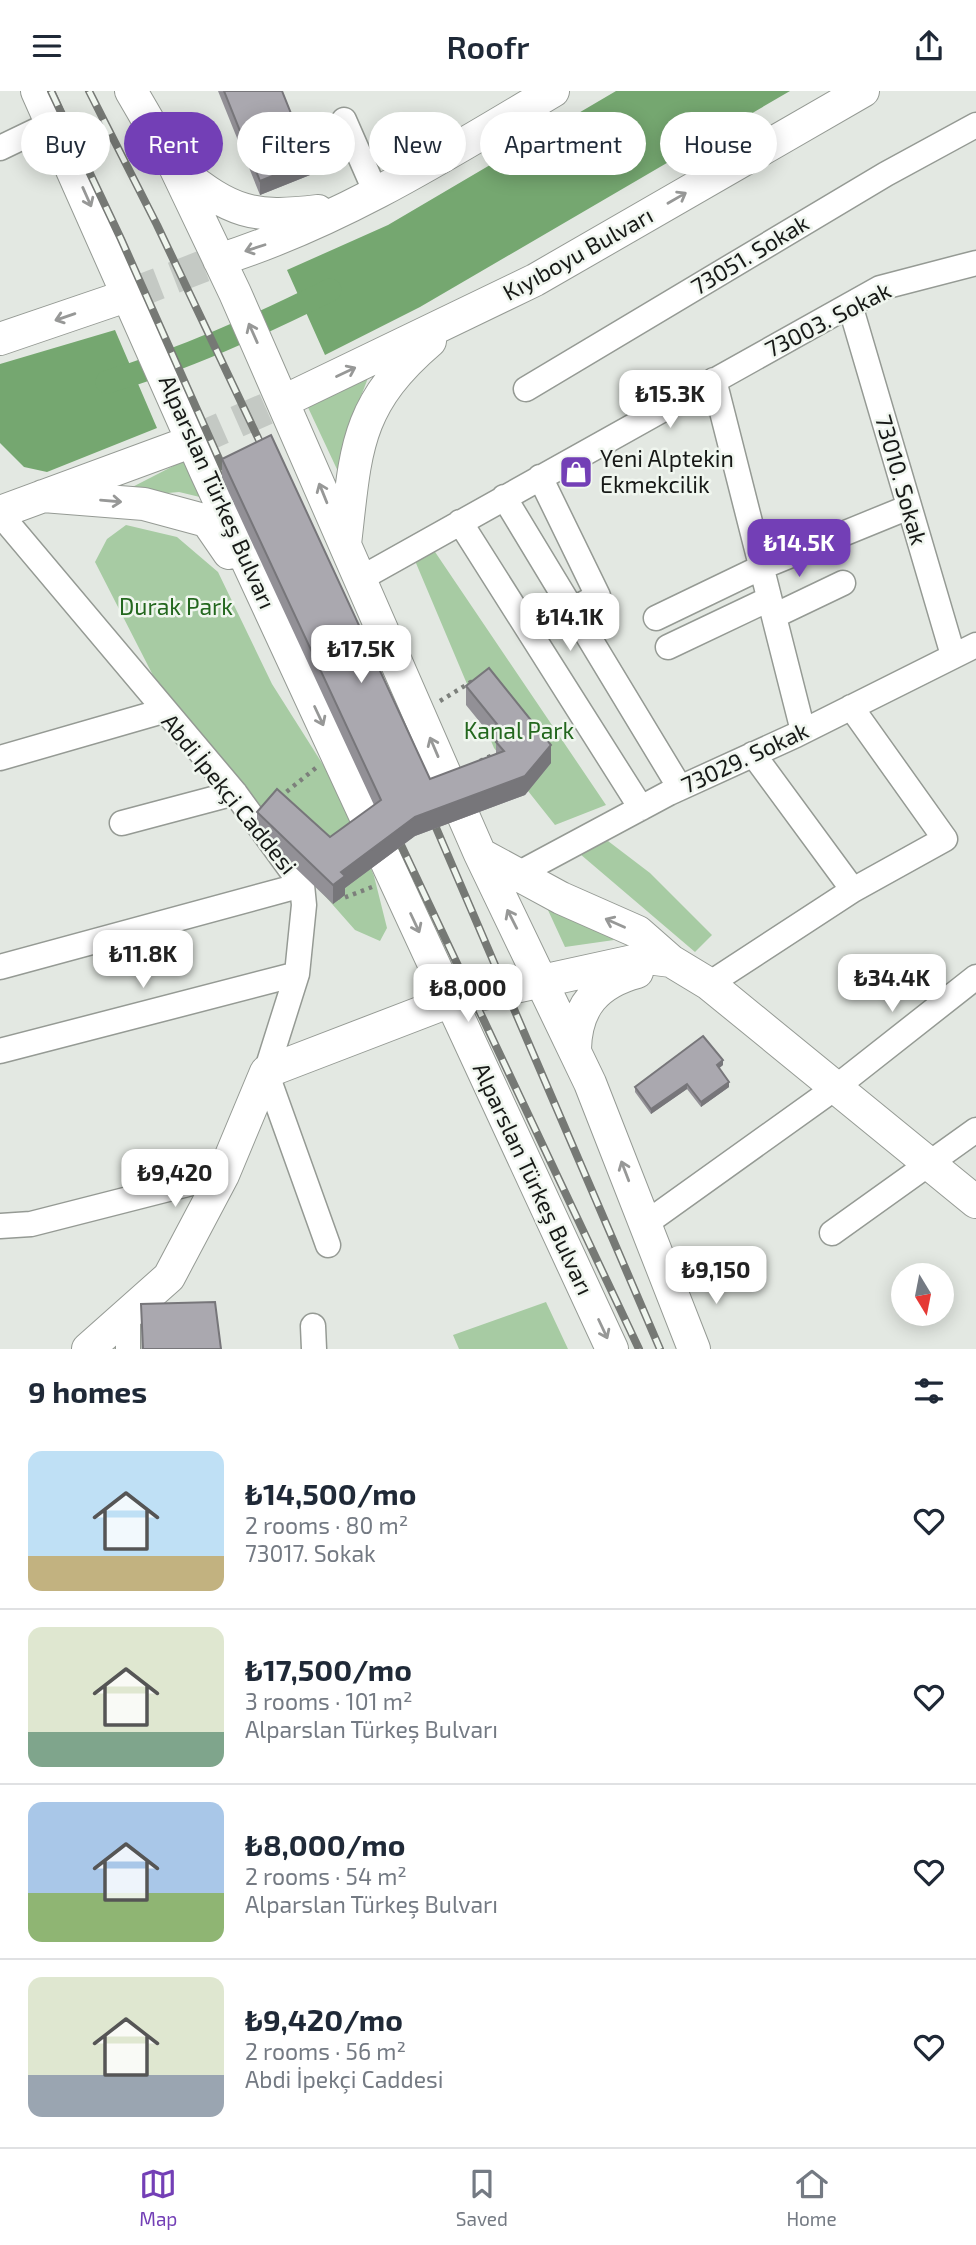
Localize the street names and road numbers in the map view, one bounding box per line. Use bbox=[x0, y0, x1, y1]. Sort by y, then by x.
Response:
street label: Kıyıboyu Bulvarı bbox=[498, 200, 657, 306]
street label: 73051. Sokak bbox=[686, 208, 814, 300]
street label: 73003. Sokak bbox=[760, 275, 895, 363]
street label: Alparslan Türkeş Bulvarı bbox=[153, 370, 282, 613]
street label: 73010. Sokak bbox=[870, 412, 934, 548]
street label: Abdi İpekçi Caddesi bbox=[156, 707, 303, 880]
street label: 73029. Sokak bbox=[677, 715, 813, 799]
street label: Alparslan Türkeş Bulvarı bbox=[467, 1058, 600, 1300]

